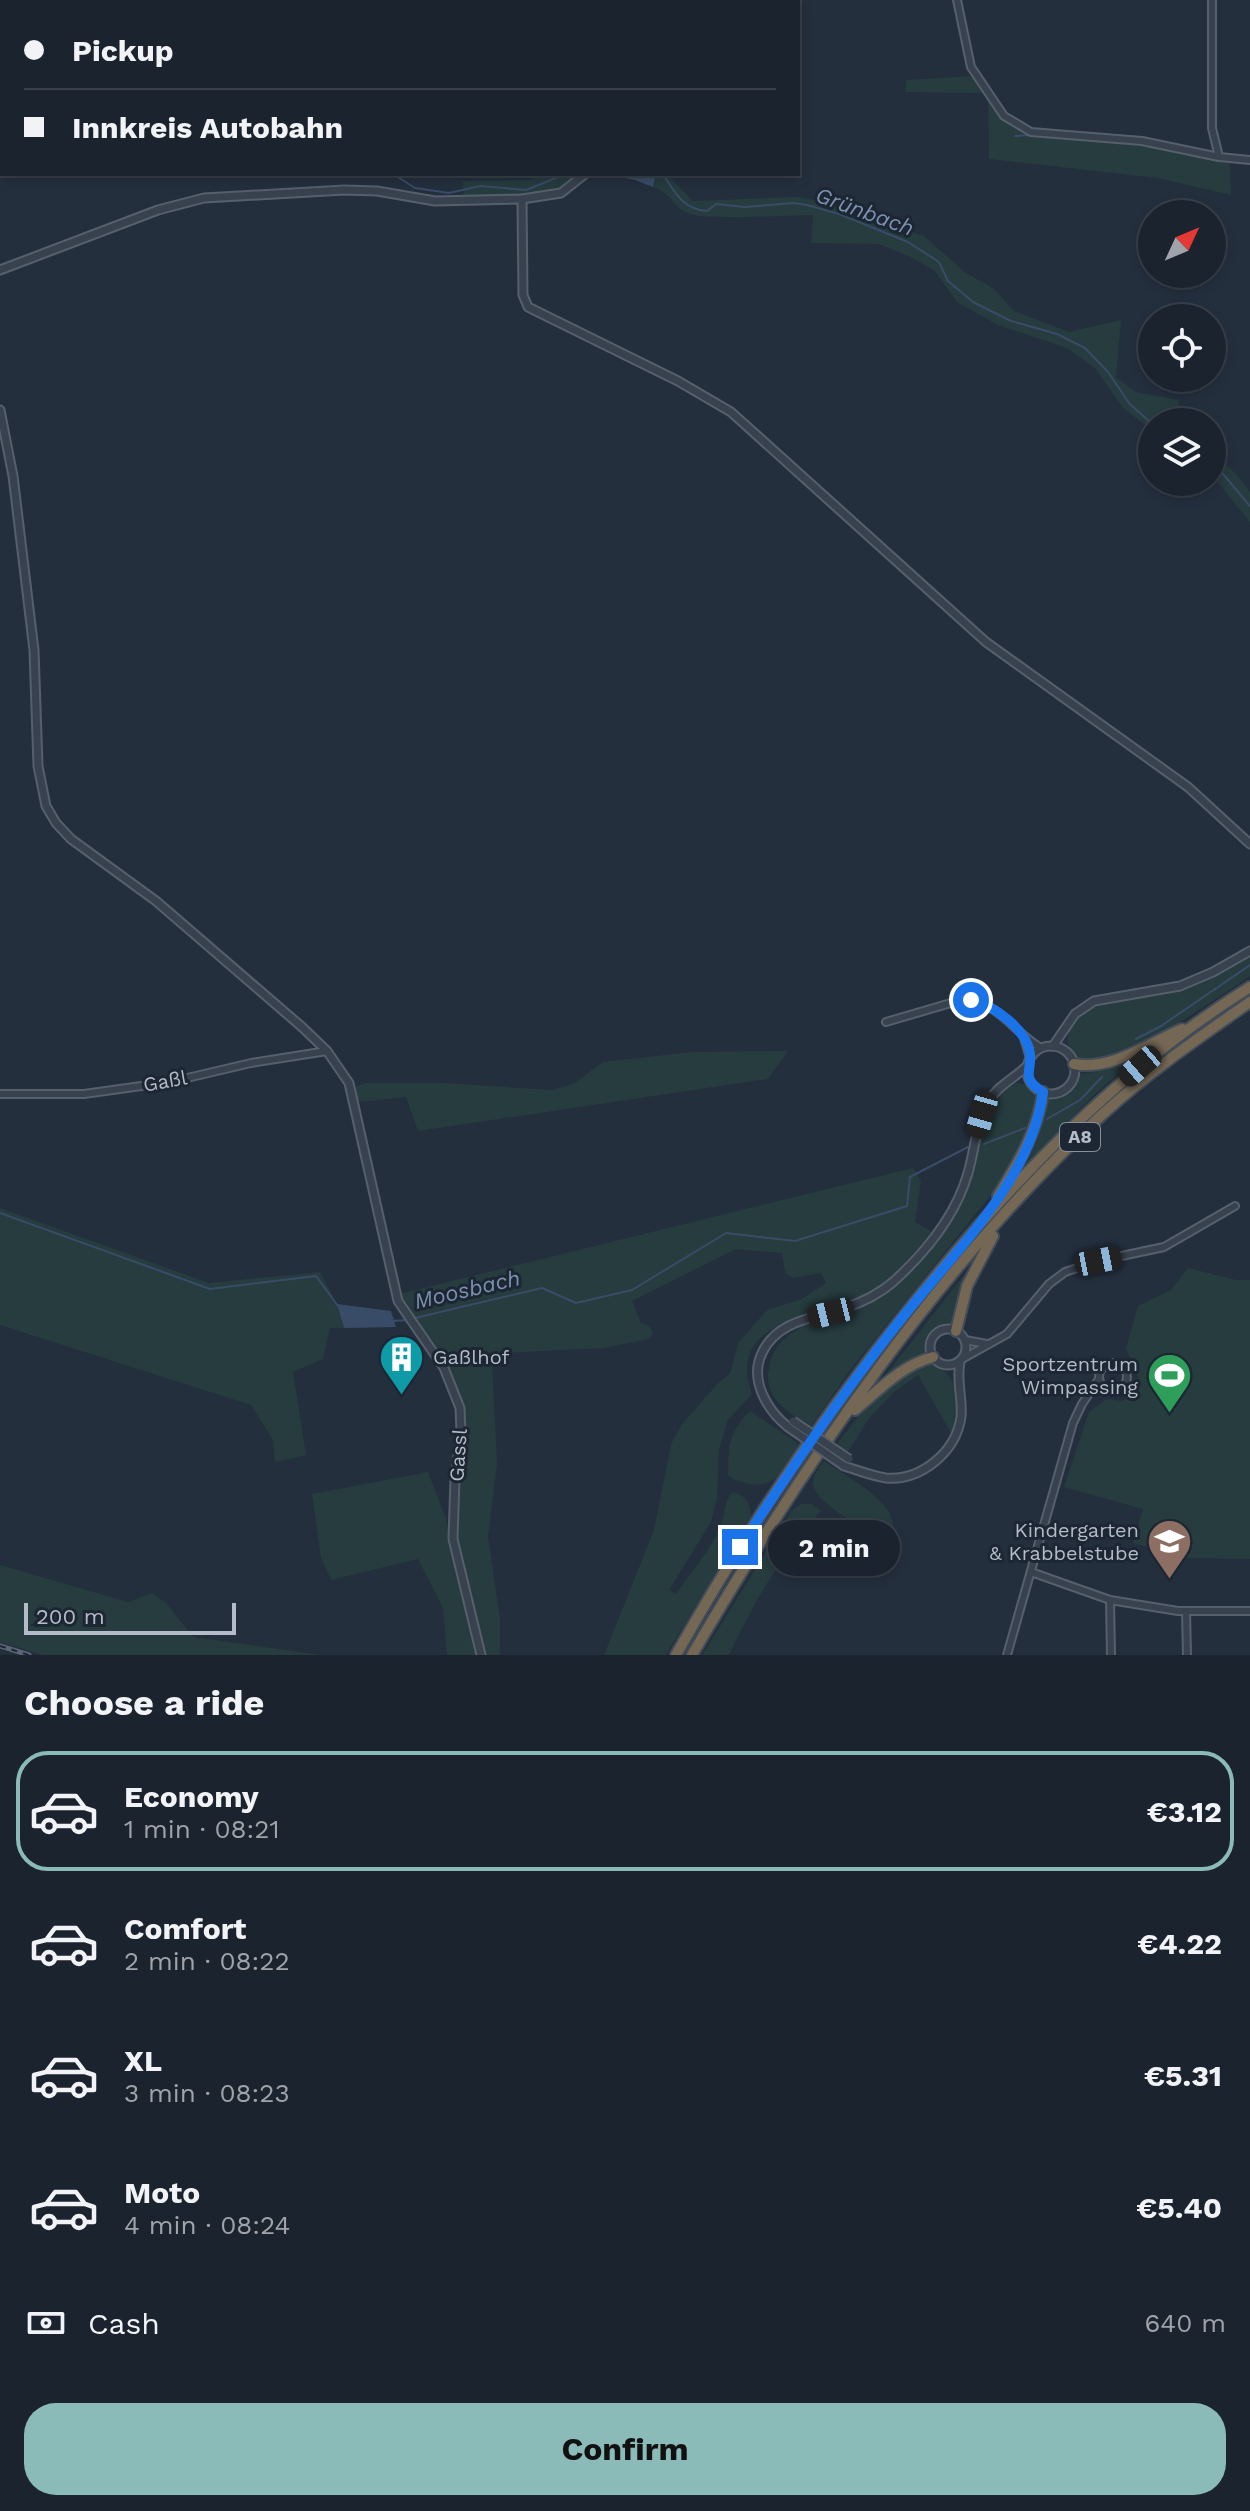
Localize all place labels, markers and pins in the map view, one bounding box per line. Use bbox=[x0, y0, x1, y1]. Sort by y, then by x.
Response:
building icon: Gaßlhof bbox=[378, 1333, 426, 1396]
place label: Gaßlhof bbox=[433, 1345, 509, 1369]
sports icon: Sportzentrum Wimpassing bbox=[1145, 1351, 1193, 1414]
place label: Sportzentrum Wimpassing bbox=[1003, 1352, 1138, 1399]
place label: Kindergarten & Krabbelstube bbox=[989, 1518, 1139, 1565]
school or university icon: Kindergarten & Krabbelstube bbox=[1146, 1518, 1194, 1581]

